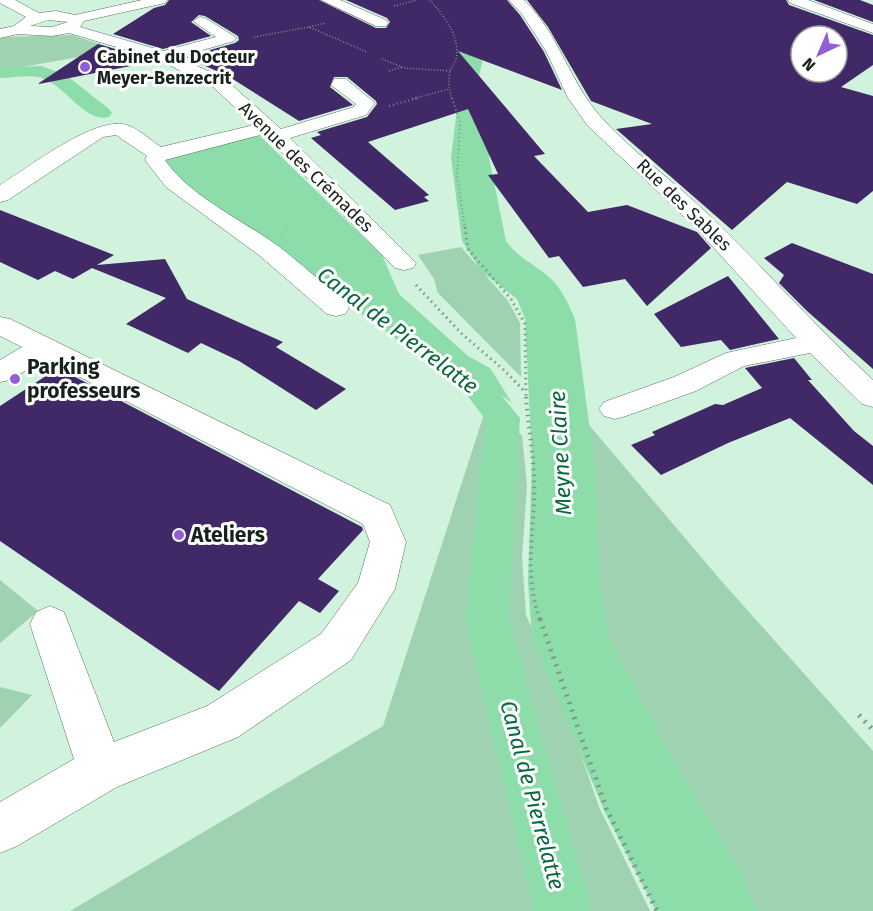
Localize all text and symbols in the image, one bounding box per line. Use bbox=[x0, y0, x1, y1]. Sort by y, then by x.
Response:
north arrow bbox=[789, 24, 849, 84]
place label: Cabinet du Docteur Meyer-Benzecrit bbox=[97, 46, 255, 89]
text: N bbox=[799, 54, 819, 75]
marker: Cabinet du Docteur Meyer-Benzecrit bbox=[78, 60, 92, 74]
street label: Avenue des Crémades bbox=[234, 97, 378, 237]
street label: Rue des Sables bbox=[632, 154, 736, 256]
water label: Canal de Pierrelatte bbox=[312, 261, 484, 400]
place label: Parking professeurs bbox=[27, 354, 141, 404]
marker: Parking professeurs bbox=[8, 372, 22, 386]
water label: Meyne Claire bbox=[544, 390, 577, 516]
place label: Ateliers bbox=[190, 522, 265, 548]
marker: Ateliers bbox=[172, 528, 186, 542]
water label: Canal de Pierrelatte bbox=[494, 698, 571, 893]

